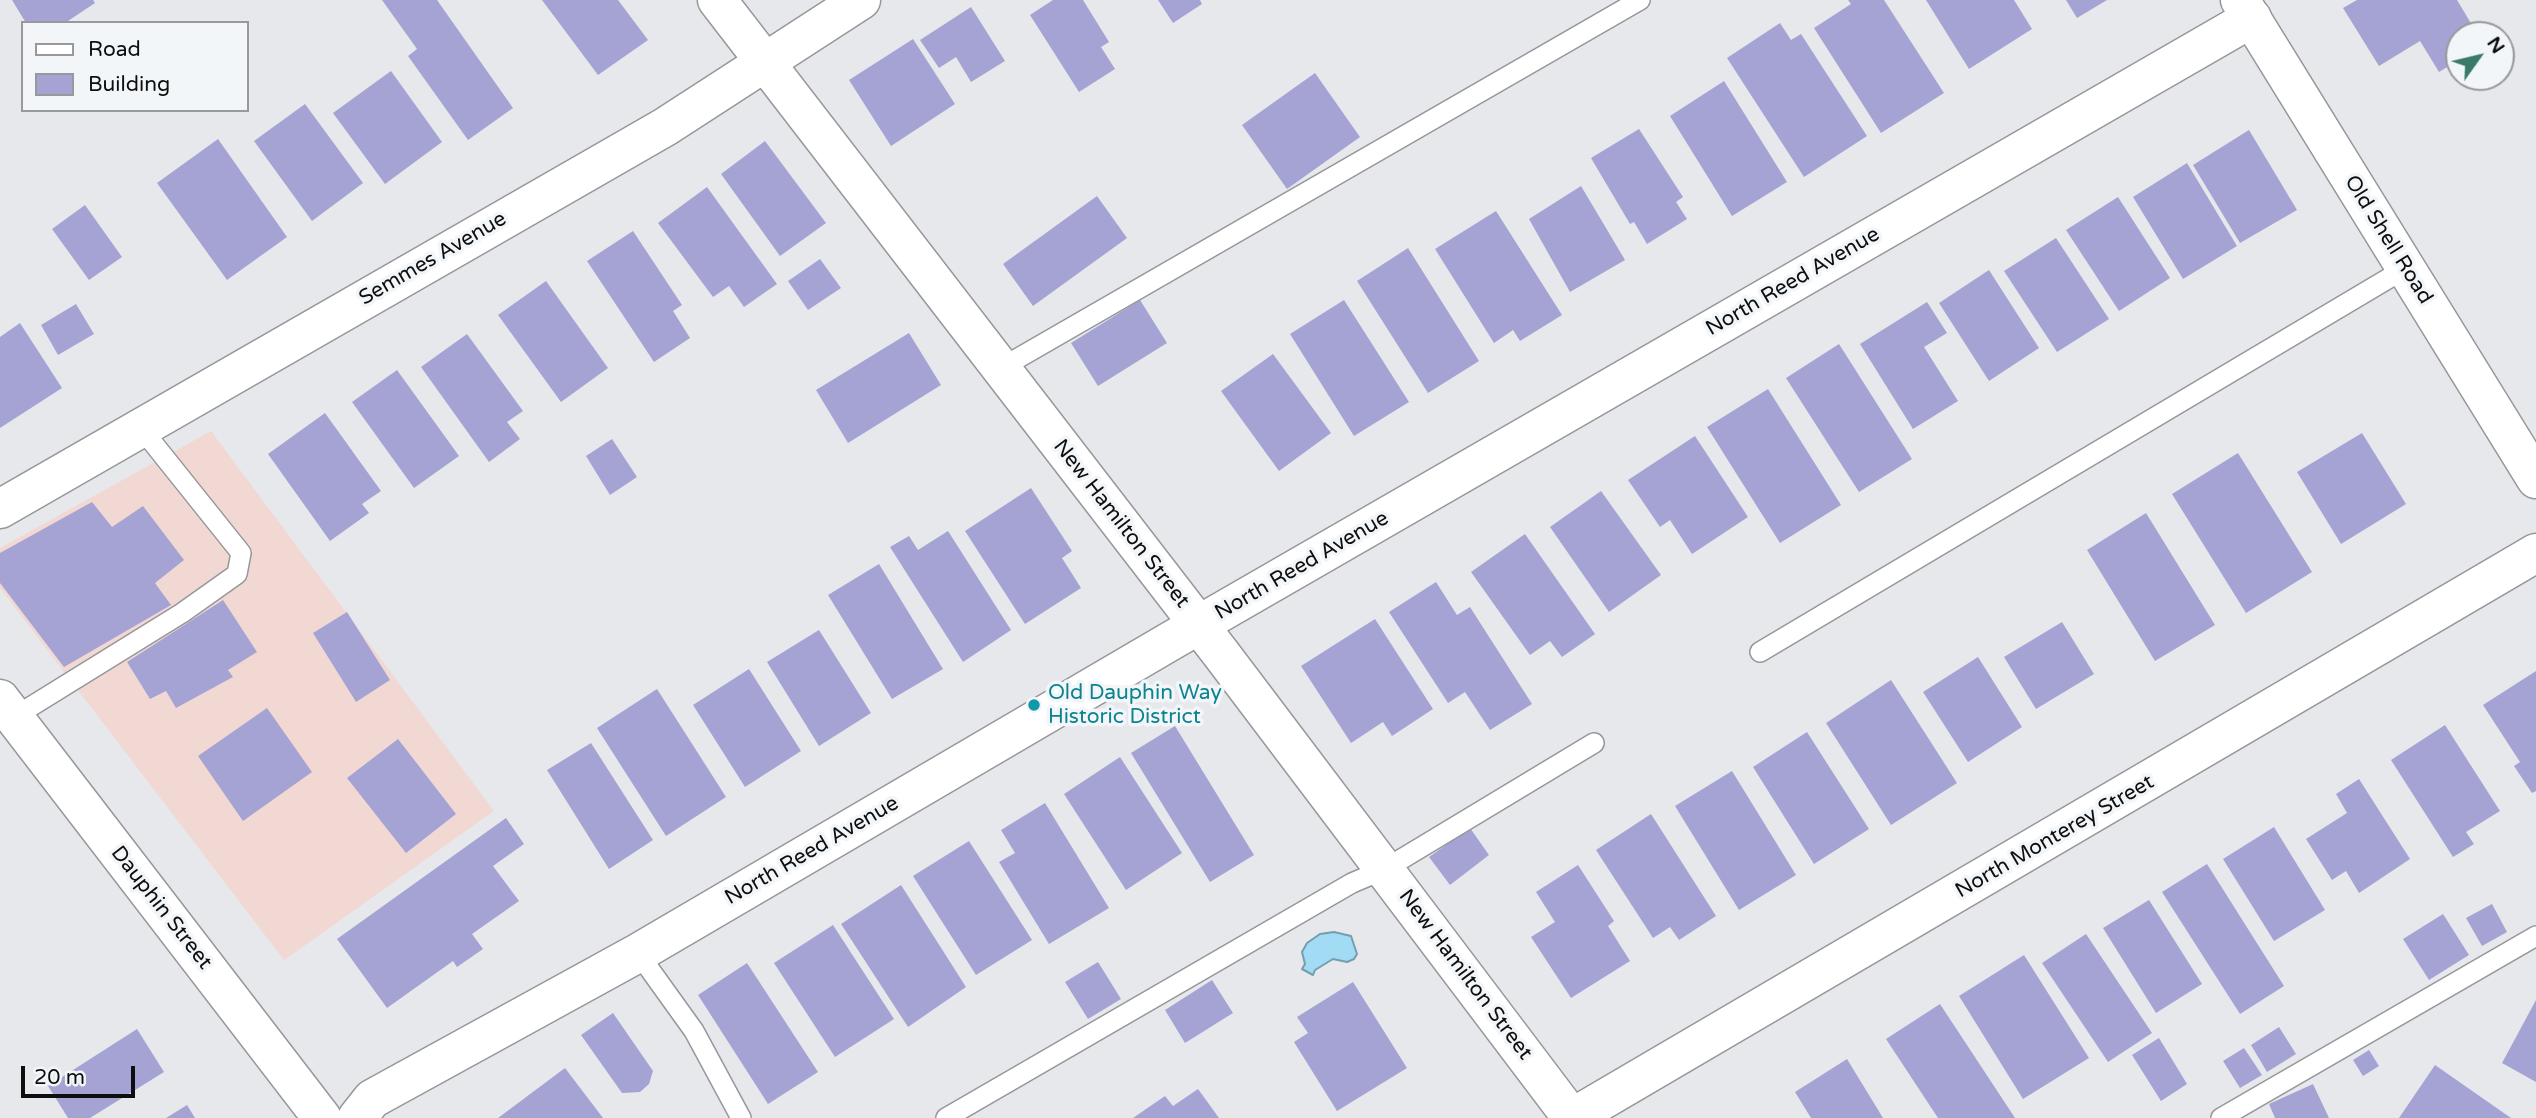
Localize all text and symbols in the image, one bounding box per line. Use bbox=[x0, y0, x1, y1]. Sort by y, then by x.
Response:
legend bbox=[21, 21, 248, 112]
north arrow bbox=[2445, 21, 2515, 91]
text: N bbox=[2482, 33, 2509, 58]
text: Road bbox=[88, 37, 141, 62]
text: Building bbox=[88, 72, 170, 97]
street label: Old Shell Road bbox=[2338, 171, 2438, 309]
street label: Semmes Avenue bbox=[355, 207, 511, 311]
street label: North Reed Avenue bbox=[1702, 222, 1884, 342]
street label: New Hamilton Street bbox=[1047, 435, 1195, 613]
street label: North Reed Avenue bbox=[1211, 506, 1393, 626]
place label: Old Dauphin Way Historic District bbox=[1048, 680, 1222, 730]
marker: Old Dauphin Way Historic District bbox=[1026, 697, 1042, 713]
street label: North Monterey Street bbox=[1951, 770, 2159, 904]
street label: North Reed Avenue bbox=[721, 791, 903, 911]
street label: Dauphin Street bbox=[105, 841, 217, 975]
street label: New Hamilton Street bbox=[1393, 885, 1537, 1065]
scale bar bbox=[24, 1052, 138, 1096]
text: 20 m bbox=[34, 1065, 85, 1090]

